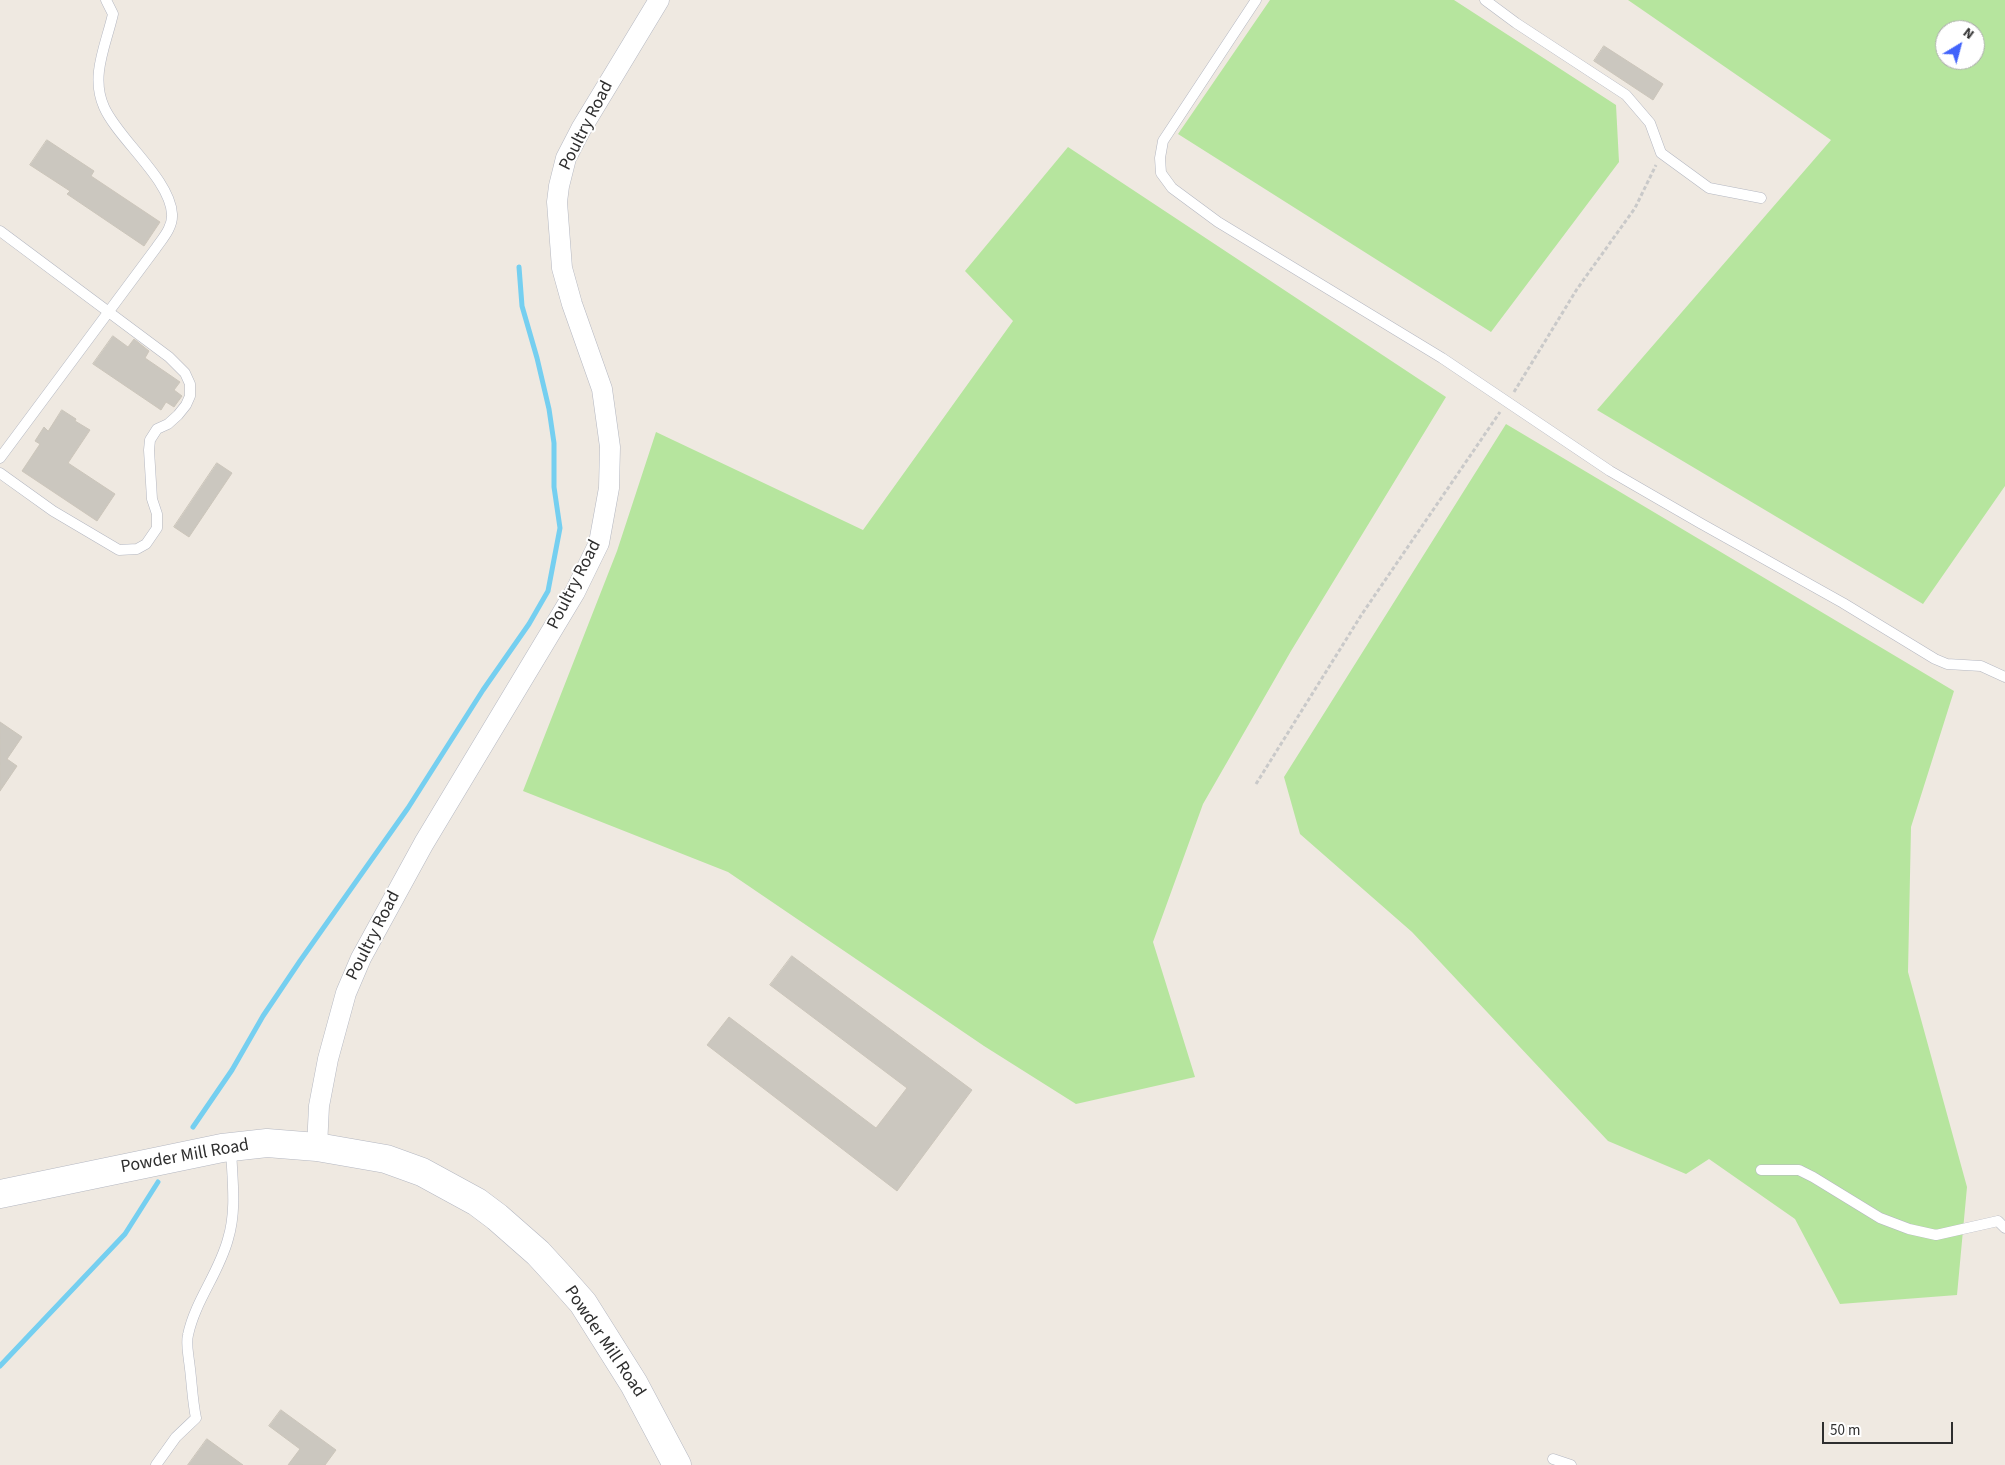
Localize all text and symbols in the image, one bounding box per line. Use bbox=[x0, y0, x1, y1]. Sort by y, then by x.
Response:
north arrow bbox=[1935, 20, 1985, 70]
text: N bbox=[1959, 23, 1978, 45]
street label: Poultry Road bbox=[555, 78, 619, 174]
street label: Poultry Road bbox=[543, 537, 607, 633]
street label: Poultry Road bbox=[342, 888, 406, 984]
street label: Powder Mill Road bbox=[119, 1135, 251, 1179]
street label: Powder Mill Road bbox=[559, 1282, 649, 1402]
scale bar bbox=[1825, 1412, 1956, 1444]
text: 50 m bbox=[1830, 1420, 1860, 1441]

